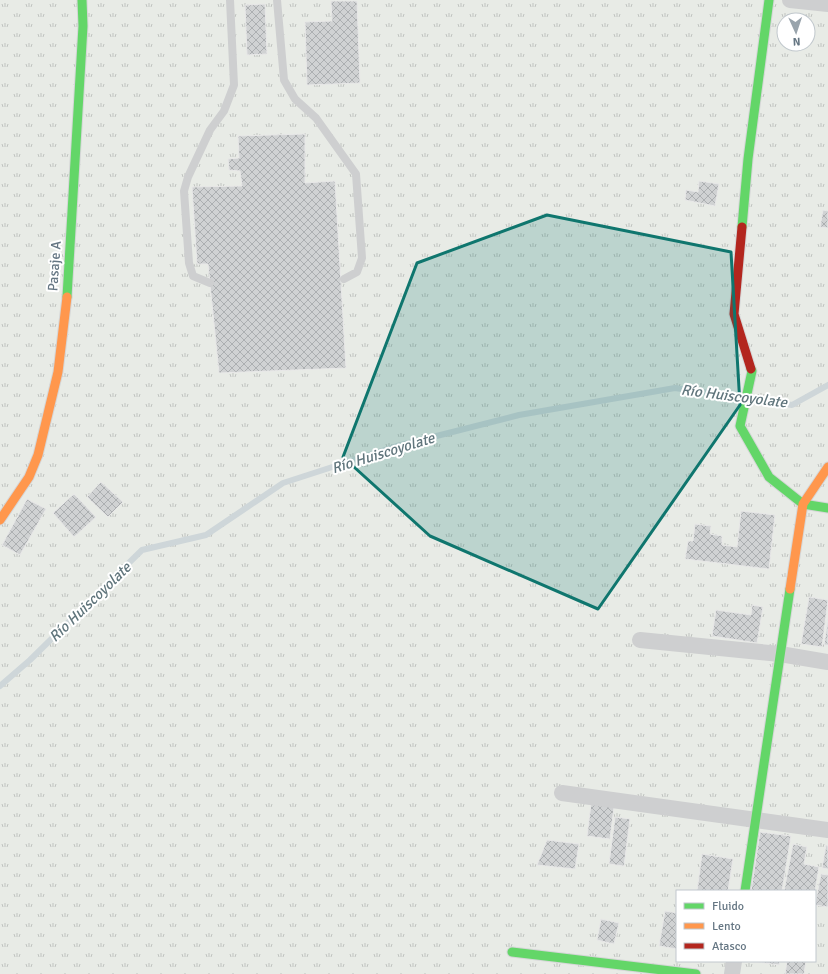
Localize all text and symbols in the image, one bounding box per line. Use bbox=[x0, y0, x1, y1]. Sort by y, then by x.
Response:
north arrow bbox=[776, 12, 816, 52]
text: N bbox=[792, 35, 801, 48]
street label: Pasaje A bbox=[44, 240, 65, 292]
water label: Río Huiscoyolate bbox=[680, 381, 790, 412]
water label: Río Huiscoyolate bbox=[329, 428, 438, 477]
water label: Río Huiscoyolate bbox=[45, 557, 136, 646]
legend bbox=[676, 890, 816, 962]
text: Fluido bbox=[712, 899, 744, 914]
text: Lento bbox=[712, 919, 741, 934]
text: Atasco bbox=[712, 939, 747, 954]

